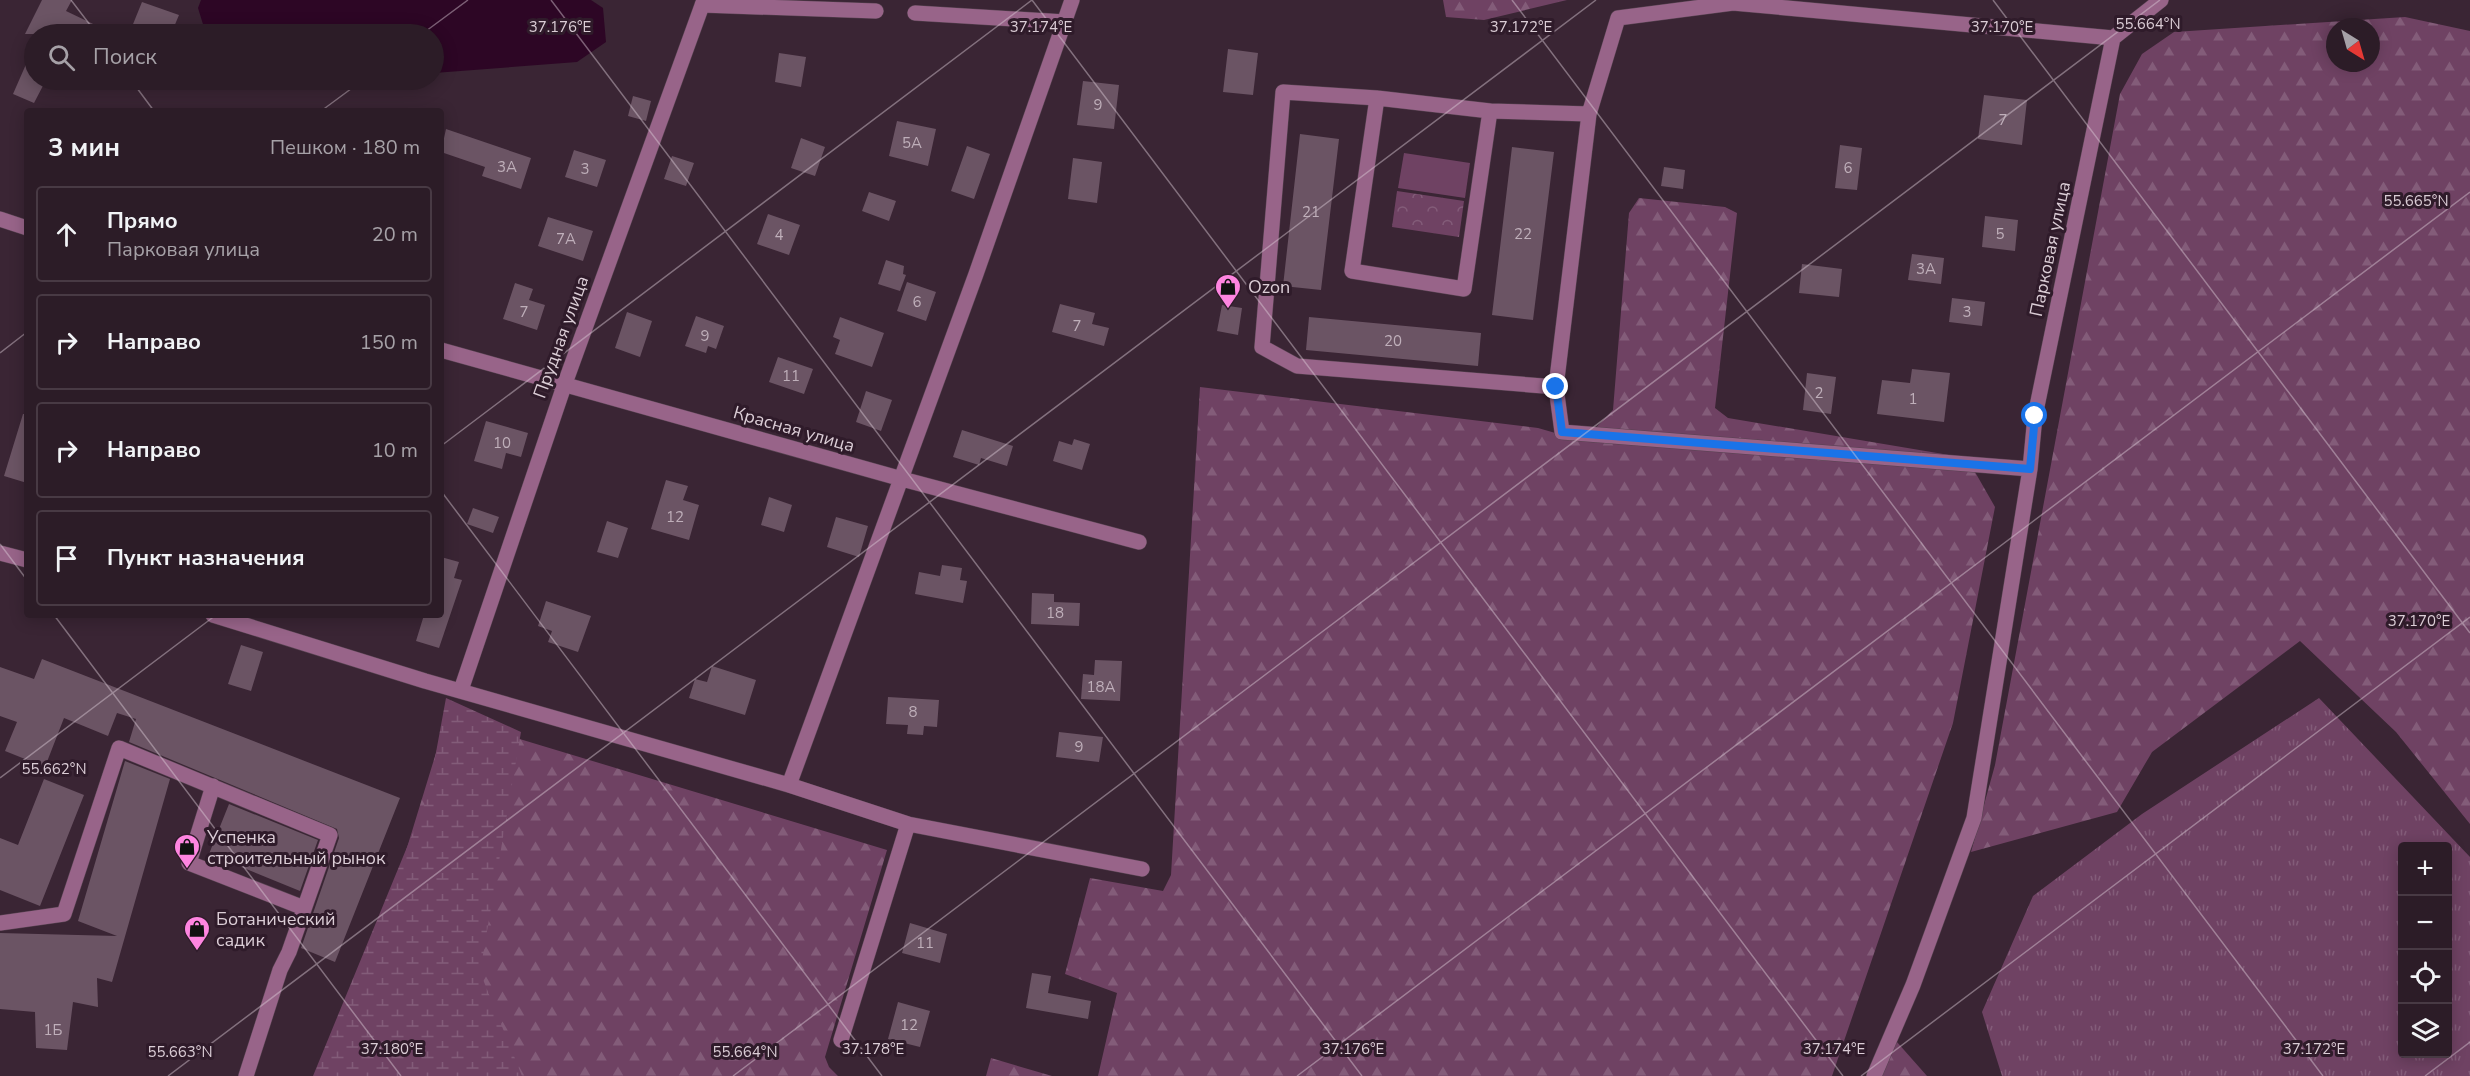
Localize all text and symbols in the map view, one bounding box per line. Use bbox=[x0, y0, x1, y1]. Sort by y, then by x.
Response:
text: 55.664°N bbox=[2115, 14, 2181, 34]
text: 37.176°E bbox=[529, 17, 591, 37]
text: 37.174°E bbox=[1010, 17, 1072, 37]
text: 37.172°E bbox=[1490, 17, 1552, 37]
text: 37.170°E bbox=[1971, 17, 2033, 37]
north arrow bbox=[2326, 18, 2380, 72]
search box bbox=[24, 24, 444, 90]
icon: search bbox=[45, 41, 78, 74]
text: Поиск bbox=[93, 42, 157, 72]
house number: 9 bbox=[1093, 95, 1103, 115]
house number: 7 bbox=[1998, 110, 2008, 130]
text: 3 мин bbox=[48, 130, 120, 165]
house number: 5А bbox=[902, 133, 922, 153]
text: Пешком · 180 m bbox=[270, 134, 420, 161]
house number: 3А bbox=[497, 157, 517, 177]
house number: 6 bbox=[1843, 158, 1853, 178]
house number: 3 bbox=[580, 159, 590, 179]
street label: Парковая улица bbox=[2024, 179, 2076, 319]
text: 55.665°N bbox=[2383, 191, 2449, 211]
house number: 21 bbox=[1302, 202, 1320, 222]
text: Прямо bbox=[107, 206, 178, 236]
icon: ahead bbox=[50, 218, 83, 251]
text: 20 m bbox=[372, 221, 418, 248]
house number: 22 bbox=[1514, 224, 1532, 244]
house number: 5 bbox=[1995, 224, 2005, 244]
house number: 4 bbox=[774, 225, 784, 245]
house number: 7А bbox=[556, 229, 576, 249]
text: Парковая улица bbox=[107, 236, 260, 263]
house number: 3А bbox=[1916, 259, 1936, 279]
street label: Прудная улица bbox=[528, 272, 594, 402]
shop icon: Ozon bbox=[1213, 272, 1243, 310]
place label: Ozon bbox=[1248, 275, 1290, 299]
house number: 6 bbox=[912, 292, 922, 312]
house number: 7 bbox=[519, 302, 529, 322]
house number: 3 bbox=[1962, 302, 1972, 322]
house number: 7 bbox=[1072, 316, 1082, 336]
icon: right bbox=[50, 326, 83, 359]
house number: 9 bbox=[700, 326, 710, 346]
text: Направо bbox=[107, 327, 201, 357]
text: 150 m bbox=[360, 329, 418, 356]
house number: 20 bbox=[1384, 331, 1402, 351]
house number: 11 bbox=[782, 366, 800, 386]
route end bbox=[1542, 373, 1568, 399]
house number: 2 bbox=[1814, 383, 1824, 403]
house number: 1 bbox=[1908, 389, 1918, 409]
street label: Красная улица bbox=[731, 400, 857, 458]
route start bbox=[2021, 402, 2047, 428]
house number: 10 bbox=[493, 433, 511, 453]
icon: right bbox=[50, 434, 83, 467]
text: Направо bbox=[107, 435, 201, 465]
text: 10 m bbox=[372, 437, 418, 464]
house number: 12 bbox=[666, 507, 684, 527]
icon: arrive bbox=[50, 542, 83, 575]
text: Пункт назначения bbox=[107, 543, 305, 573]
house number: 18 bbox=[1046, 603, 1064, 623]
text: 37.170°E bbox=[2388, 611, 2450, 631]
house number: 18А bbox=[1087, 677, 1116, 697]
house number: 8 bbox=[908, 702, 918, 722]
house number: 9 bbox=[1074, 737, 1084, 757]
text: 55.662°N bbox=[21, 759, 87, 779]
place label: Успенка строительный рынок bbox=[206, 825, 386, 870]
shop icon: Успенка строительный рынок bbox=[172, 832, 202, 870]
map controls bbox=[2398, 842, 2452, 1058]
button: + bbox=[2398, 842, 2452, 896]
button: − bbox=[2398, 896, 2452, 950]
place label: Ботанический садик bbox=[216, 907, 336, 952]
shop icon: Ботанический садик bbox=[182, 914, 212, 952]
house number: 11 bbox=[916, 933, 934, 953]
button: locate bbox=[2398, 950, 2452, 1004]
button: layers bbox=[2398, 1004, 2452, 1058]
house number: 12 bbox=[900, 1015, 918, 1035]
house number: 1Б bbox=[44, 1020, 63, 1040]
text: 37.180°E bbox=[361, 1039, 423, 1059]
text: 37.178°E bbox=[842, 1039, 904, 1059]
text: 37.176°E bbox=[1322, 1039, 1384, 1059]
text: 37.174°E bbox=[1803, 1039, 1865, 1059]
text: 37.172°E bbox=[2283, 1039, 2345, 1059]
text: 55.663°N bbox=[147, 1042, 213, 1062]
text: 55.664°N bbox=[712, 1042, 778, 1062]

